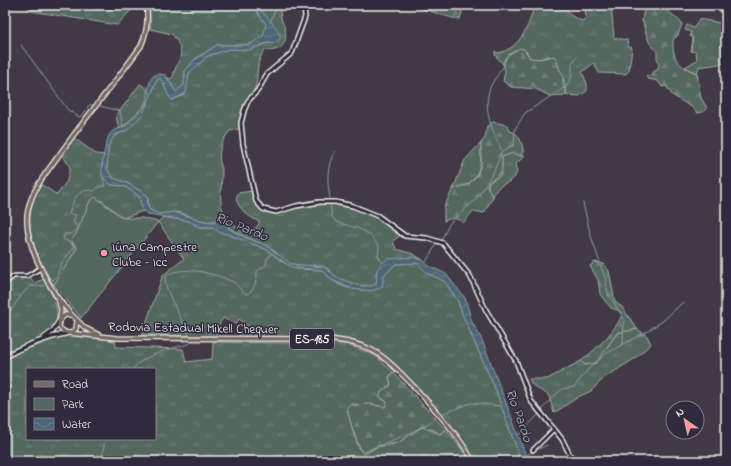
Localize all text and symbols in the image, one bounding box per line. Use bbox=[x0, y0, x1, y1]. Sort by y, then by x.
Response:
water label: Rio Pardo bbox=[212, 207, 272, 248]
place label: Iúna Campestre Clube - Icc bbox=[112, 238, 197, 272]
marker: Iúna Campestre Clube - Icc bbox=[99, 248, 109, 258]
street label: Rodovia Estadual Mikell Chequer bbox=[108, 318, 279, 339]
road number: ES-185 bbox=[290, 329, 334, 349]
legend bbox=[26, 368, 156, 440]
text: Road bbox=[62, 376, 88, 394]
water label: Rio Pardo bbox=[499, 386, 538, 446]
text: Park bbox=[62, 396, 84, 414]
north arrow bbox=[665, 400, 705, 440]
text: N bbox=[672, 404, 688, 421]
text: Water bbox=[62, 416, 91, 434]

